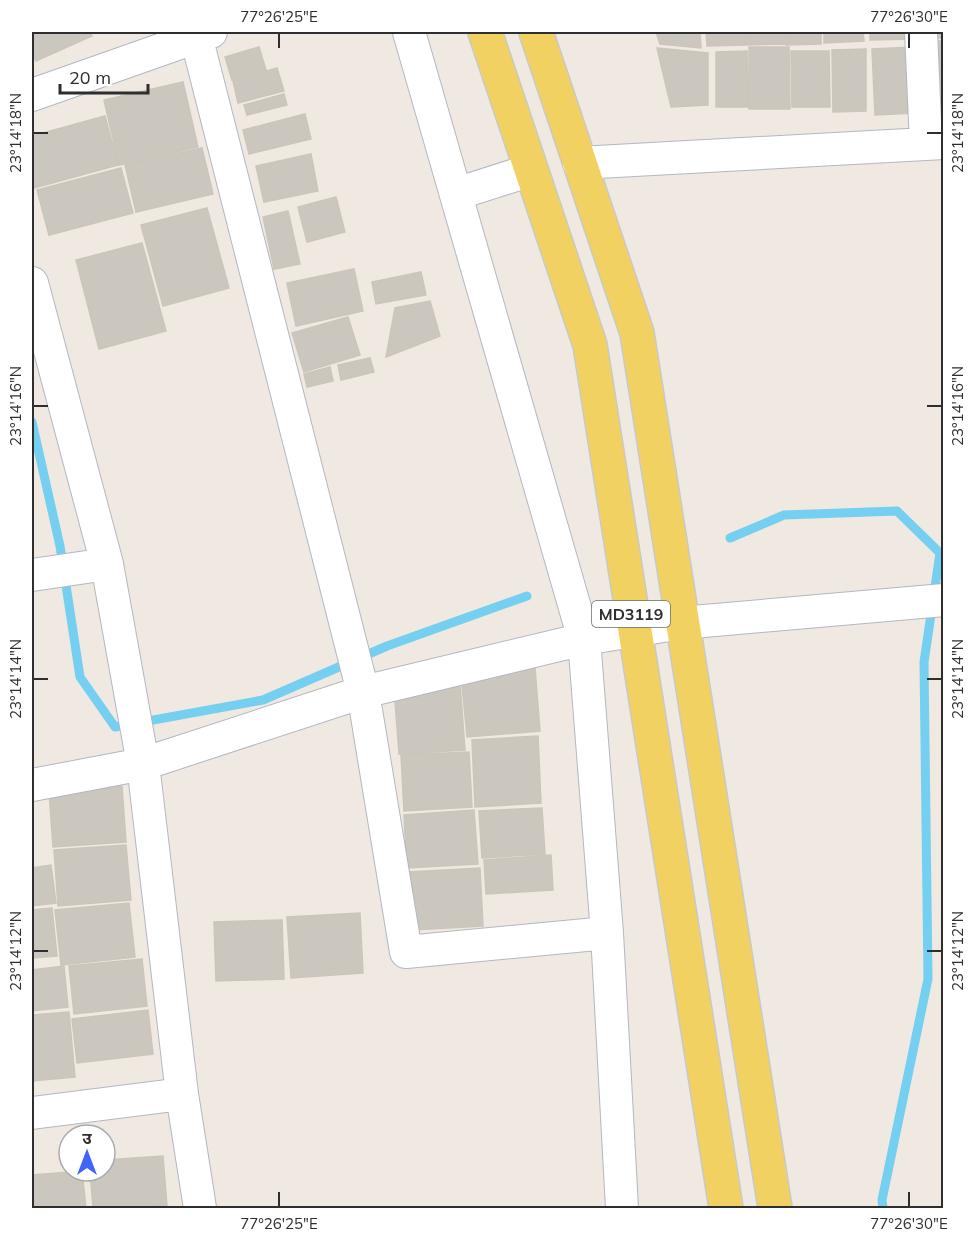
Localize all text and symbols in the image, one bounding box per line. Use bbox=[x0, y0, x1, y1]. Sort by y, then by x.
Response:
text: 77°26'25"E bbox=[240, 7, 318, 26]
text: 77°26'30"E bbox=[870, 7, 948, 26]
scale bar bbox=[60, 57, 148, 95]
text: 20 m bbox=[69, 66, 111, 89]
text: 23°14'18"N bbox=[6, 93, 25, 173]
text: 23°14'18"N bbox=[948, 93, 967, 173]
text: 23°14'16"N bbox=[6, 366, 25, 446]
text: 23°14'16"N bbox=[948, 366, 967, 446]
road number: MD3119 bbox=[592, 601, 670, 627]
text: 23°14'14"N bbox=[6, 639, 25, 719]
text: 23°14'14"N bbox=[948, 639, 967, 719]
text: 23°14'12"N bbox=[6, 911, 25, 991]
text: 23°14'12"N bbox=[948, 911, 967, 991]
north arrow bbox=[57, 1123, 117, 1183]
text: उ bbox=[82, 1128, 92, 1148]
text: 77°26'25"E bbox=[240, 1214, 318, 1233]
text: 77°26'30"E bbox=[870, 1214, 948, 1233]

